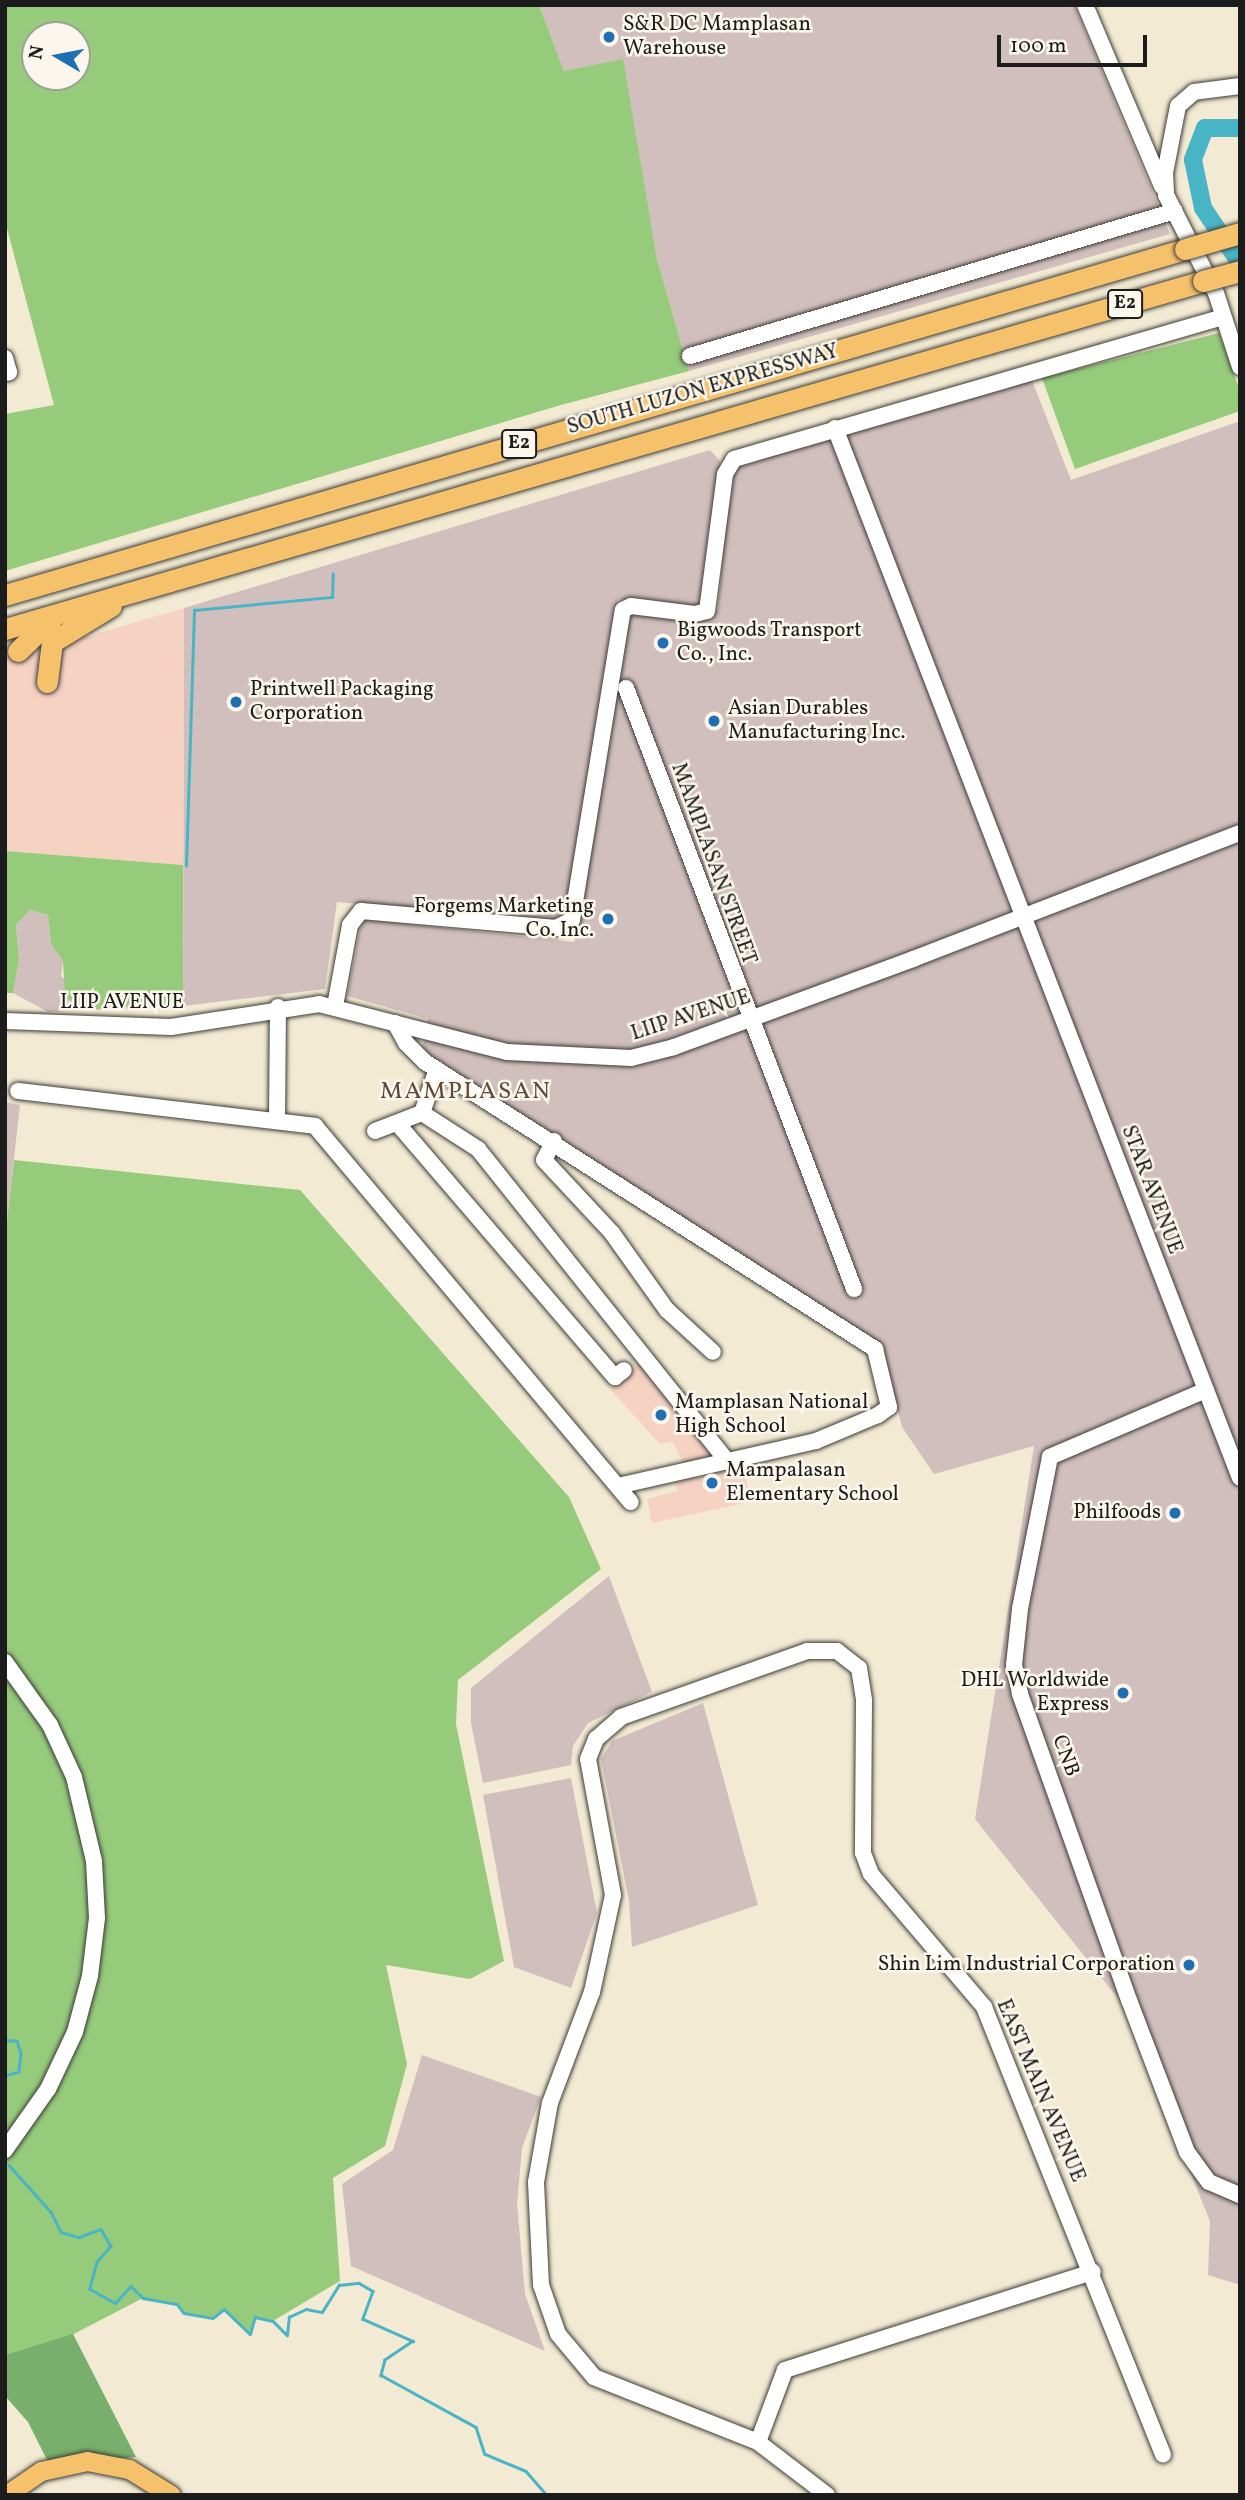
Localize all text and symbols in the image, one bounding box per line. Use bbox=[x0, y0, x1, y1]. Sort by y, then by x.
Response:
place label: S&R DC Mamplasan Warehouse bbox=[623, 12, 811, 62]
north arrow bbox=[21, 21, 91, 91]
scale bar bbox=[1000, 21, 1150, 65]
marker: S&R DC Mamplasan Warehouse bbox=[601, 29, 617, 45]
text: 100 m bbox=[1010, 32, 1067, 61]
text: N bbox=[23, 44, 51, 62]
road number: E2 bbox=[1106, 288, 1144, 320]
street label: SOUTH LUZON EXPRESSWAY bbox=[564, 339, 842, 441]
road number: E2 bbox=[500, 428, 538, 460]
place label: Bigwoods Transport Co., Inc. bbox=[677, 618, 862, 668]
marker: Bigwoods Transport Co., Inc. bbox=[655, 635, 671, 651]
place label: Printwell Packaging Corporation bbox=[250, 677, 434, 727]
marker: Printwell Packaging Corporation bbox=[228, 694, 244, 710]
place label: Asian Durables Manufacturing Inc. bbox=[728, 696, 906, 746]
marker: Asian Durables Manufacturing Inc. bbox=[706, 713, 722, 729]
street label: MAMPLASAN STREET bbox=[665, 760, 761, 968]
place label: Forgems Marketing Co. Inc. bbox=[414, 894, 594, 944]
marker: Forgems Marketing Co. Inc. bbox=[600, 911, 616, 927]
street label: LIIP AVENUE bbox=[628, 985, 754, 1047]
street label: LIIP AVENUE bbox=[60, 990, 184, 1016]
district label: MAMPLASAN bbox=[381, 1079, 551, 1107]
street label: STAR AVENUE bbox=[1115, 1122, 1187, 1258]
place label: Mamplasan National High School bbox=[675, 1390, 868, 1440]
marker: Mamplasan National High School bbox=[653, 1407, 669, 1423]
place label: Mampalasan Elementary School bbox=[726, 1458, 900, 1508]
marker: Mampalasan Elementary School bbox=[704, 1475, 720, 1491]
place label: Philfoods bbox=[1073, 1500, 1161, 1526]
marker: Philfoods bbox=[1167, 1505, 1183, 1521]
place label: DHL Worldwide Express bbox=[960, 1668, 1109, 1718]
marker: DHL Worldwide Express bbox=[1115, 1685, 1131, 1701]
street label: CNB bbox=[1046, 1732, 1084, 1780]
place label: Shin Lim Industrial Corporation bbox=[878, 1952, 1175, 1978]
marker: Shin Lim Industrial Corporation bbox=[1181, 1957, 1197, 1973]
street label: EAST MAIN AVENUE bbox=[990, 1995, 1090, 2187]

